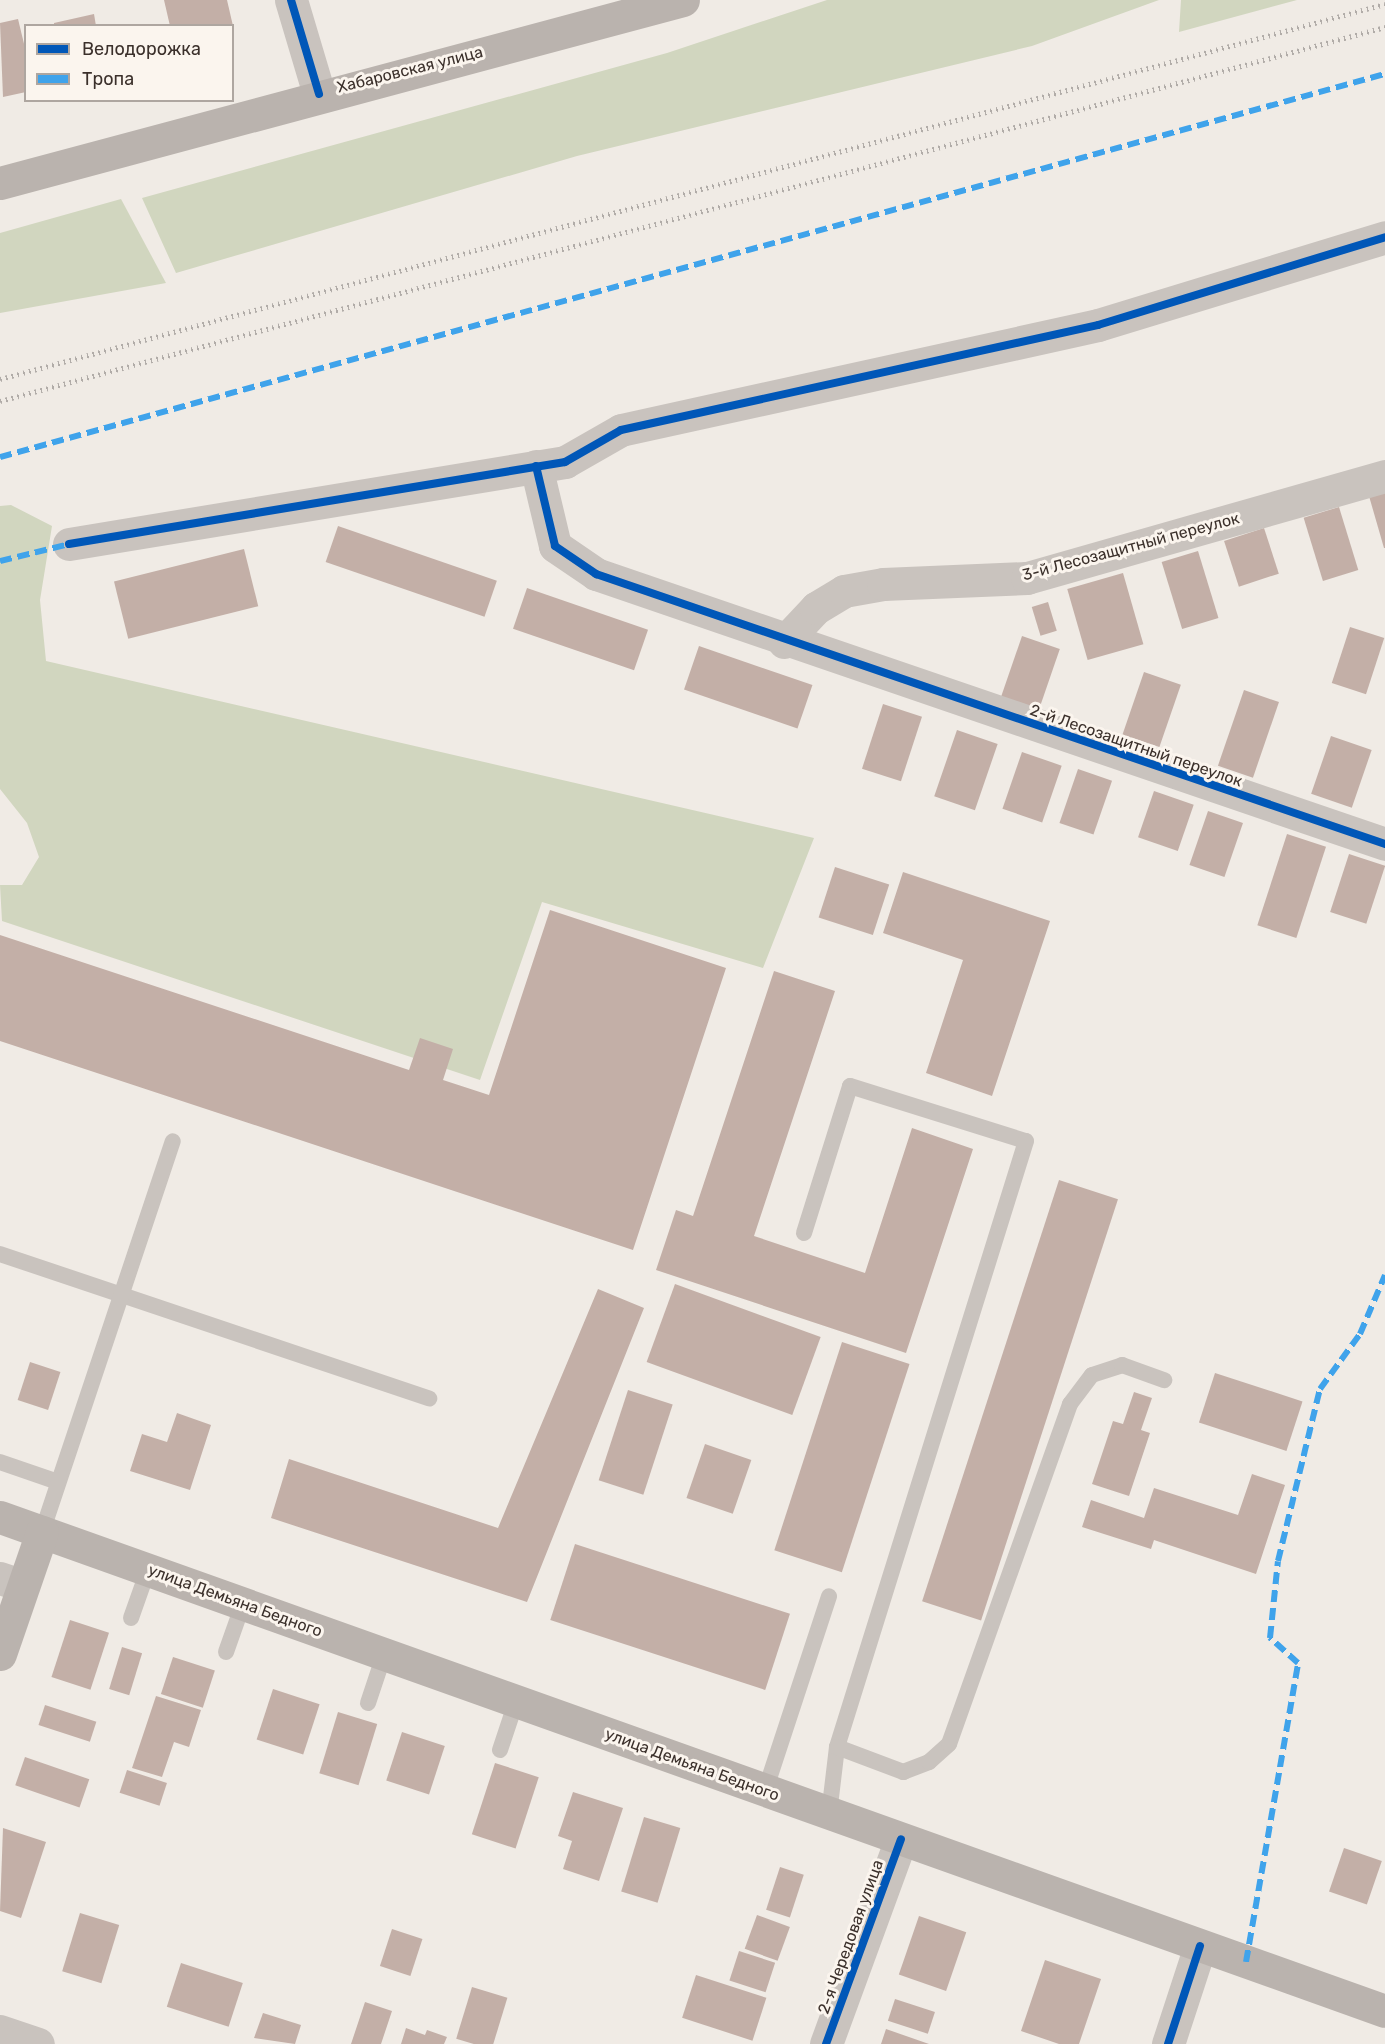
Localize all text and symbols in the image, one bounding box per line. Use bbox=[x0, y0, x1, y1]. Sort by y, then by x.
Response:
legend bbox=[24, 24, 234, 102]
text: Велодорожка bbox=[82, 38, 201, 60]
street label: Хабаровская улица bbox=[335, 43, 485, 97]
text: Тропа bbox=[82, 68, 134, 90]
street label: 3-й Лесозащитный переулок bbox=[1020, 509, 1242, 585]
street label: 2-й Лесозащитный переулок bbox=[1027, 701, 1245, 791]
street label: улица Демьяна Бедного bbox=[145, 1561, 325, 1641]
street label: улица Демьяна Бедного bbox=[602, 1725, 782, 1805]
street label: 2-я Чередовая улица bbox=[814, 1857, 888, 2017]

